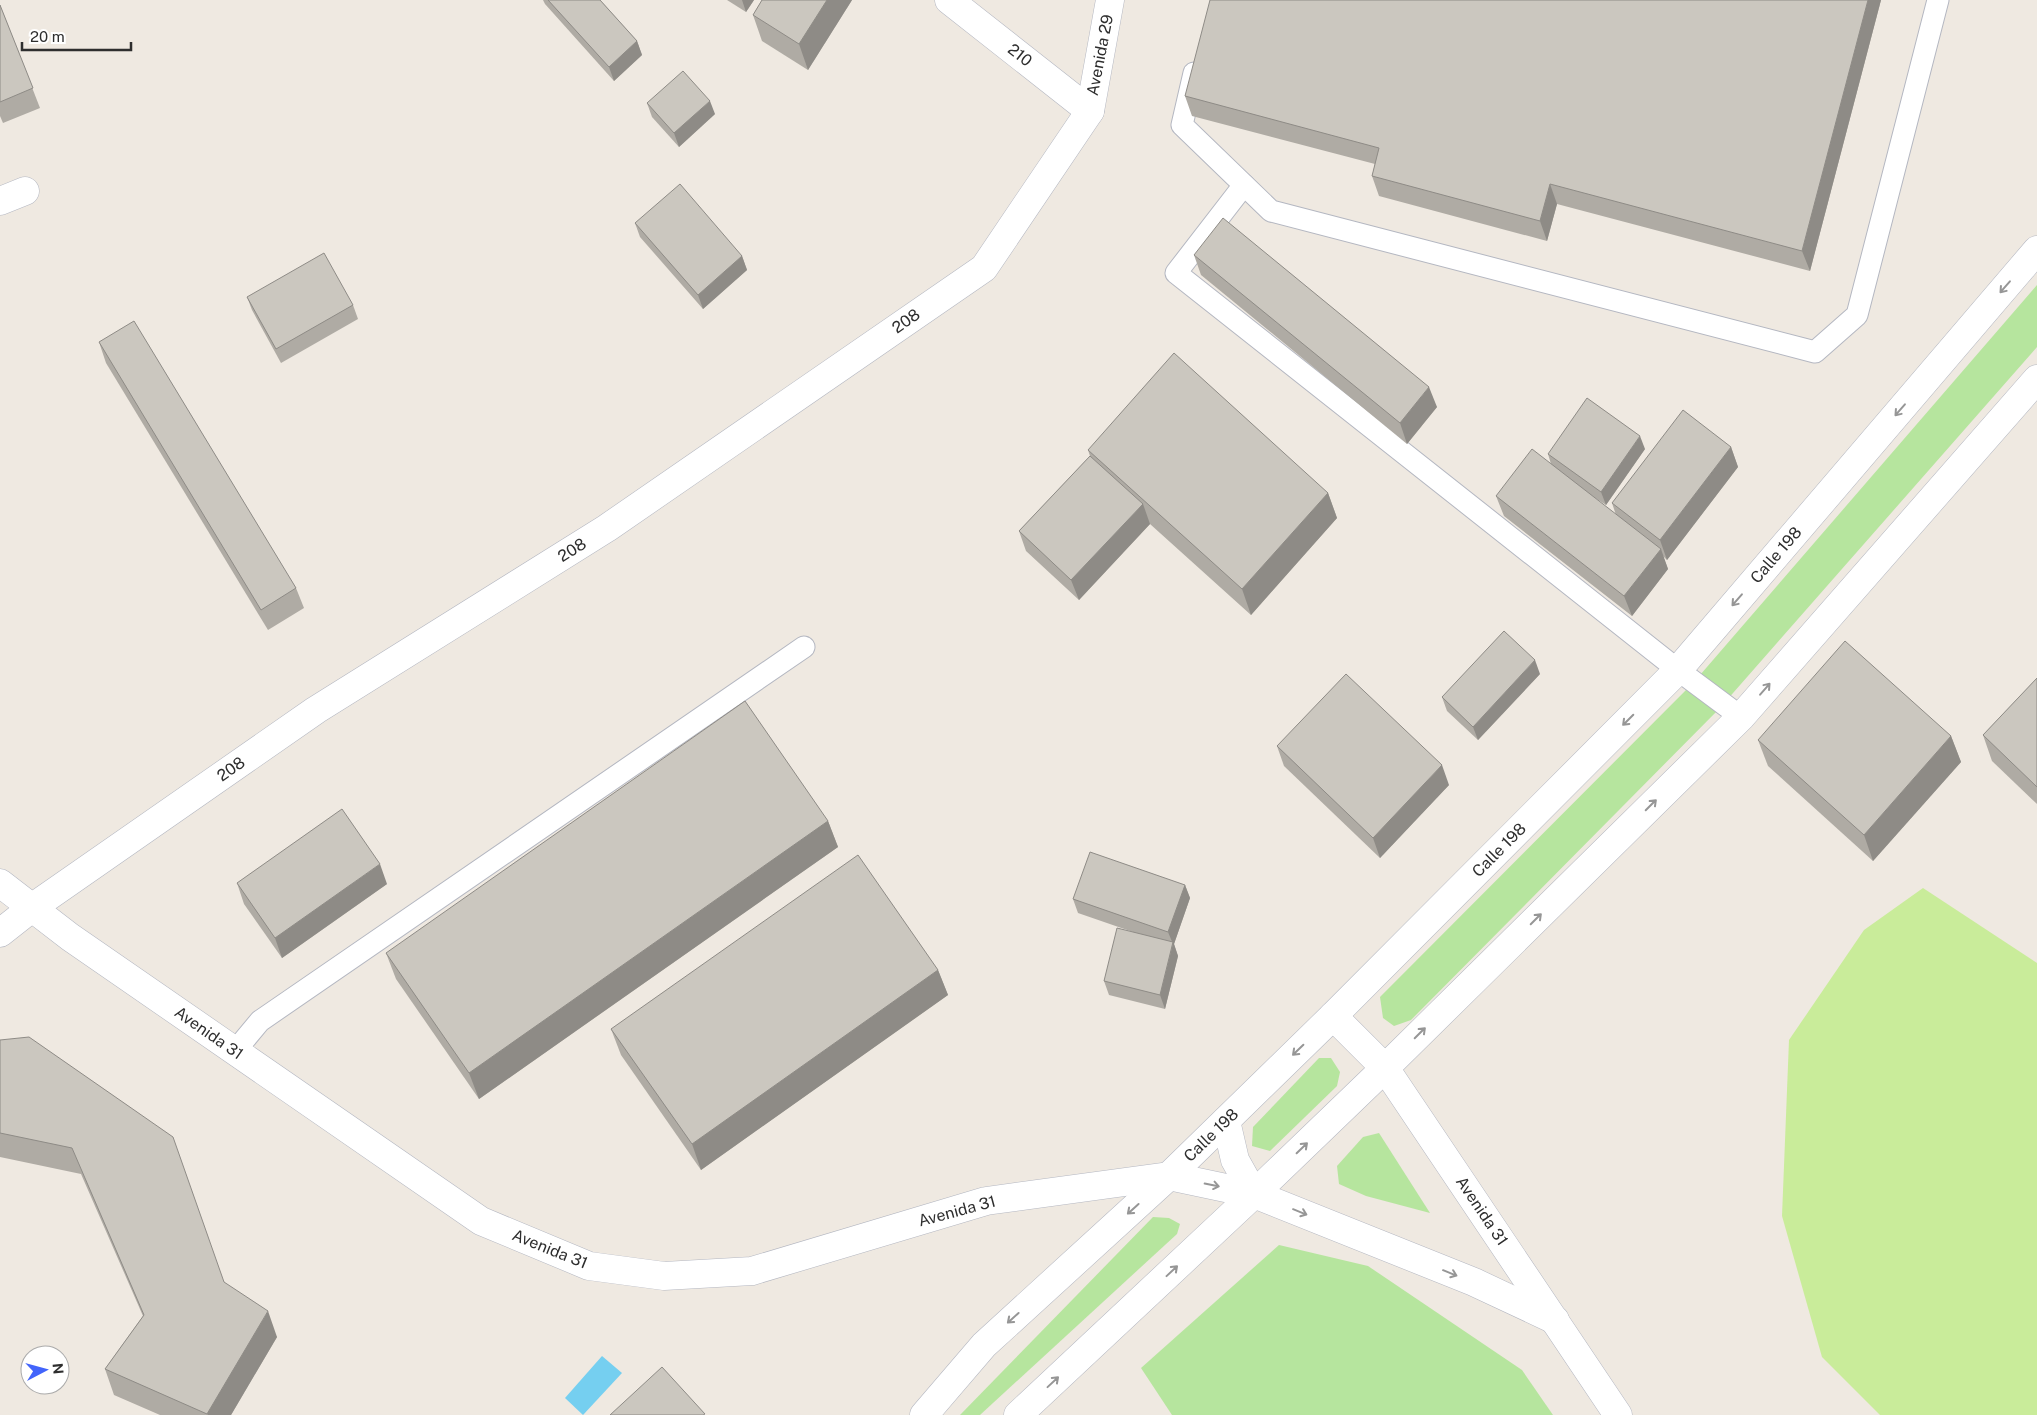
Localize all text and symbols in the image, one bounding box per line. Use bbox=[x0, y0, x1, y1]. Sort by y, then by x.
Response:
street label: Avenida 29 bbox=[1083, 13, 1117, 97]
scale bar bbox=[22, 20, 131, 52]
text: 20 m bbox=[30, 28, 65, 45]
street label: 210 bbox=[1004, 40, 1036, 71]
one-way arrow bbox=[2000, 280, 2011, 293]
street label: 208 bbox=[888, 305, 924, 337]
one-way arrow bbox=[1894, 404, 1905, 417]
street label: Calle 198 bbox=[1746, 523, 1806, 587]
street label: 208 bbox=[554, 534, 590, 566]
one-way arrow bbox=[1732, 594, 1743, 607]
one-way arrow bbox=[1759, 683, 1770, 696]
one-way arrow bbox=[1621, 714, 1634, 726]
street label: 208 bbox=[213, 753, 249, 785]
one-way arrow bbox=[1645, 799, 1657, 811]
street label: Calle 198 bbox=[1468, 819, 1530, 881]
one-way arrow bbox=[1529, 913, 1542, 925]
street label: Avenida 31 bbox=[171, 1002, 247, 1064]
one-way arrow bbox=[1414, 1027, 1426, 1040]
one-way arrow bbox=[1292, 1044, 1304, 1057]
street label: Calle 198 bbox=[1180, 1104, 1242, 1166]
one-way arrow bbox=[1296, 1142, 1308, 1154]
street label: Avenida 31 bbox=[1452, 1173, 1512, 1249]
one-way arrow bbox=[1203, 1181, 1219, 1190]
street label: Avenida 31 bbox=[916, 1192, 998, 1230]
one-way arrow bbox=[1127, 1203, 1140, 1215]
one-way arrow bbox=[1292, 1208, 1307, 1217]
street label: Avenida 31 bbox=[510, 1225, 590, 1273]
one-way arrow bbox=[1166, 1265, 1178, 1277]
one-way arrow bbox=[1442, 1269, 1457, 1278]
one-way arrow bbox=[1007, 1312, 1020, 1324]
north arrow bbox=[20, 1345, 70, 1395]
text: N bbox=[49, 1362, 66, 1375]
one-way arrow bbox=[1047, 1376, 1060, 1388]

